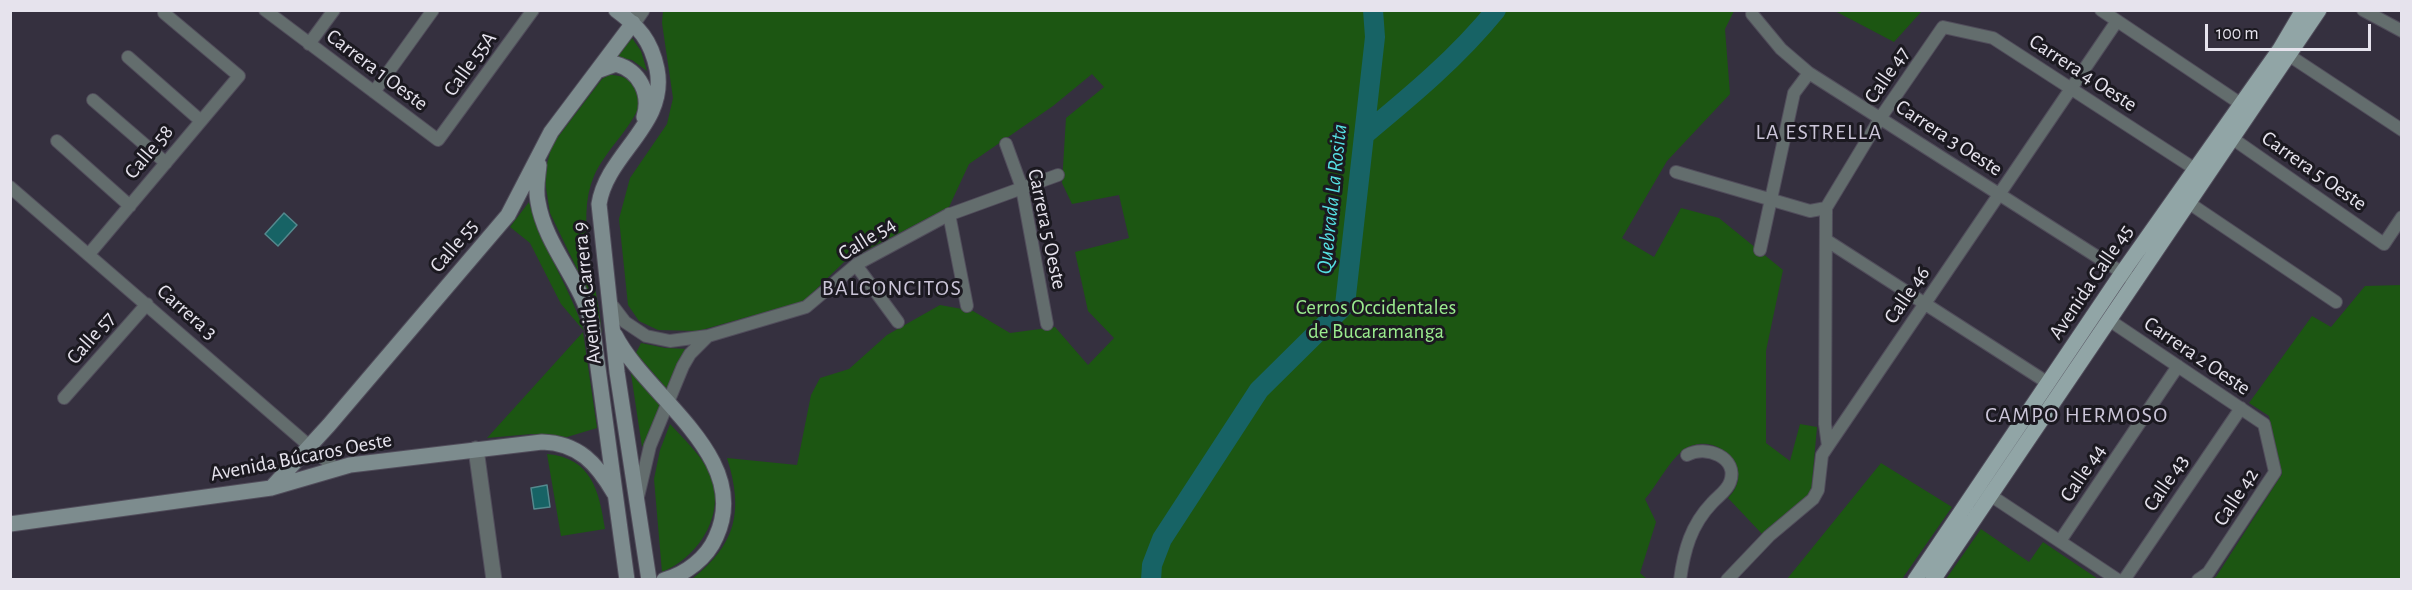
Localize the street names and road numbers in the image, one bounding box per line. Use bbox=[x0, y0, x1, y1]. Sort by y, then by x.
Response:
street label: Carrera 1 Oeste bbox=[321, 24, 433, 116]
street label: Calle 55A bbox=[438, 27, 502, 101]
street label: Carrera 4 Oeste bbox=[2024, 29, 2142, 117]
street label: Calle 47 bbox=[1859, 42, 1915, 108]
street label: Carrera 3 Oeste bbox=[1891, 94, 2007, 182]
street label: Calle 58 bbox=[119, 120, 179, 184]
street label: Carrera 5 Oeste bbox=[2257, 126, 2371, 216]
street label: Carrera 5 Oeste bbox=[1022, 166, 1072, 292]
street label: Calle 54 bbox=[834, 212, 900, 266]
street label: Calle 55 bbox=[425, 214, 483, 278]
street label: Avenida Carrera 9 bbox=[567, 220, 607, 366]
street label: Avenida Calle 45 bbox=[2043, 220, 2139, 344]
street label: Calle 46 bbox=[1879, 261, 1935, 329]
street label: Carrera 3 bbox=[152, 279, 222, 345]
street label: Calle 57 bbox=[61, 306, 121, 370]
street label: Carrera 2 Oeste bbox=[2139, 311, 2255, 401]
street label: Avenida Búcaros Oeste bbox=[208, 427, 394, 487]
street label: Calle 44 bbox=[2055, 439, 2111, 507]
street label: Calle 43 bbox=[2138, 450, 2194, 516]
street label: Calle 42 bbox=[2208, 463, 2264, 531]

